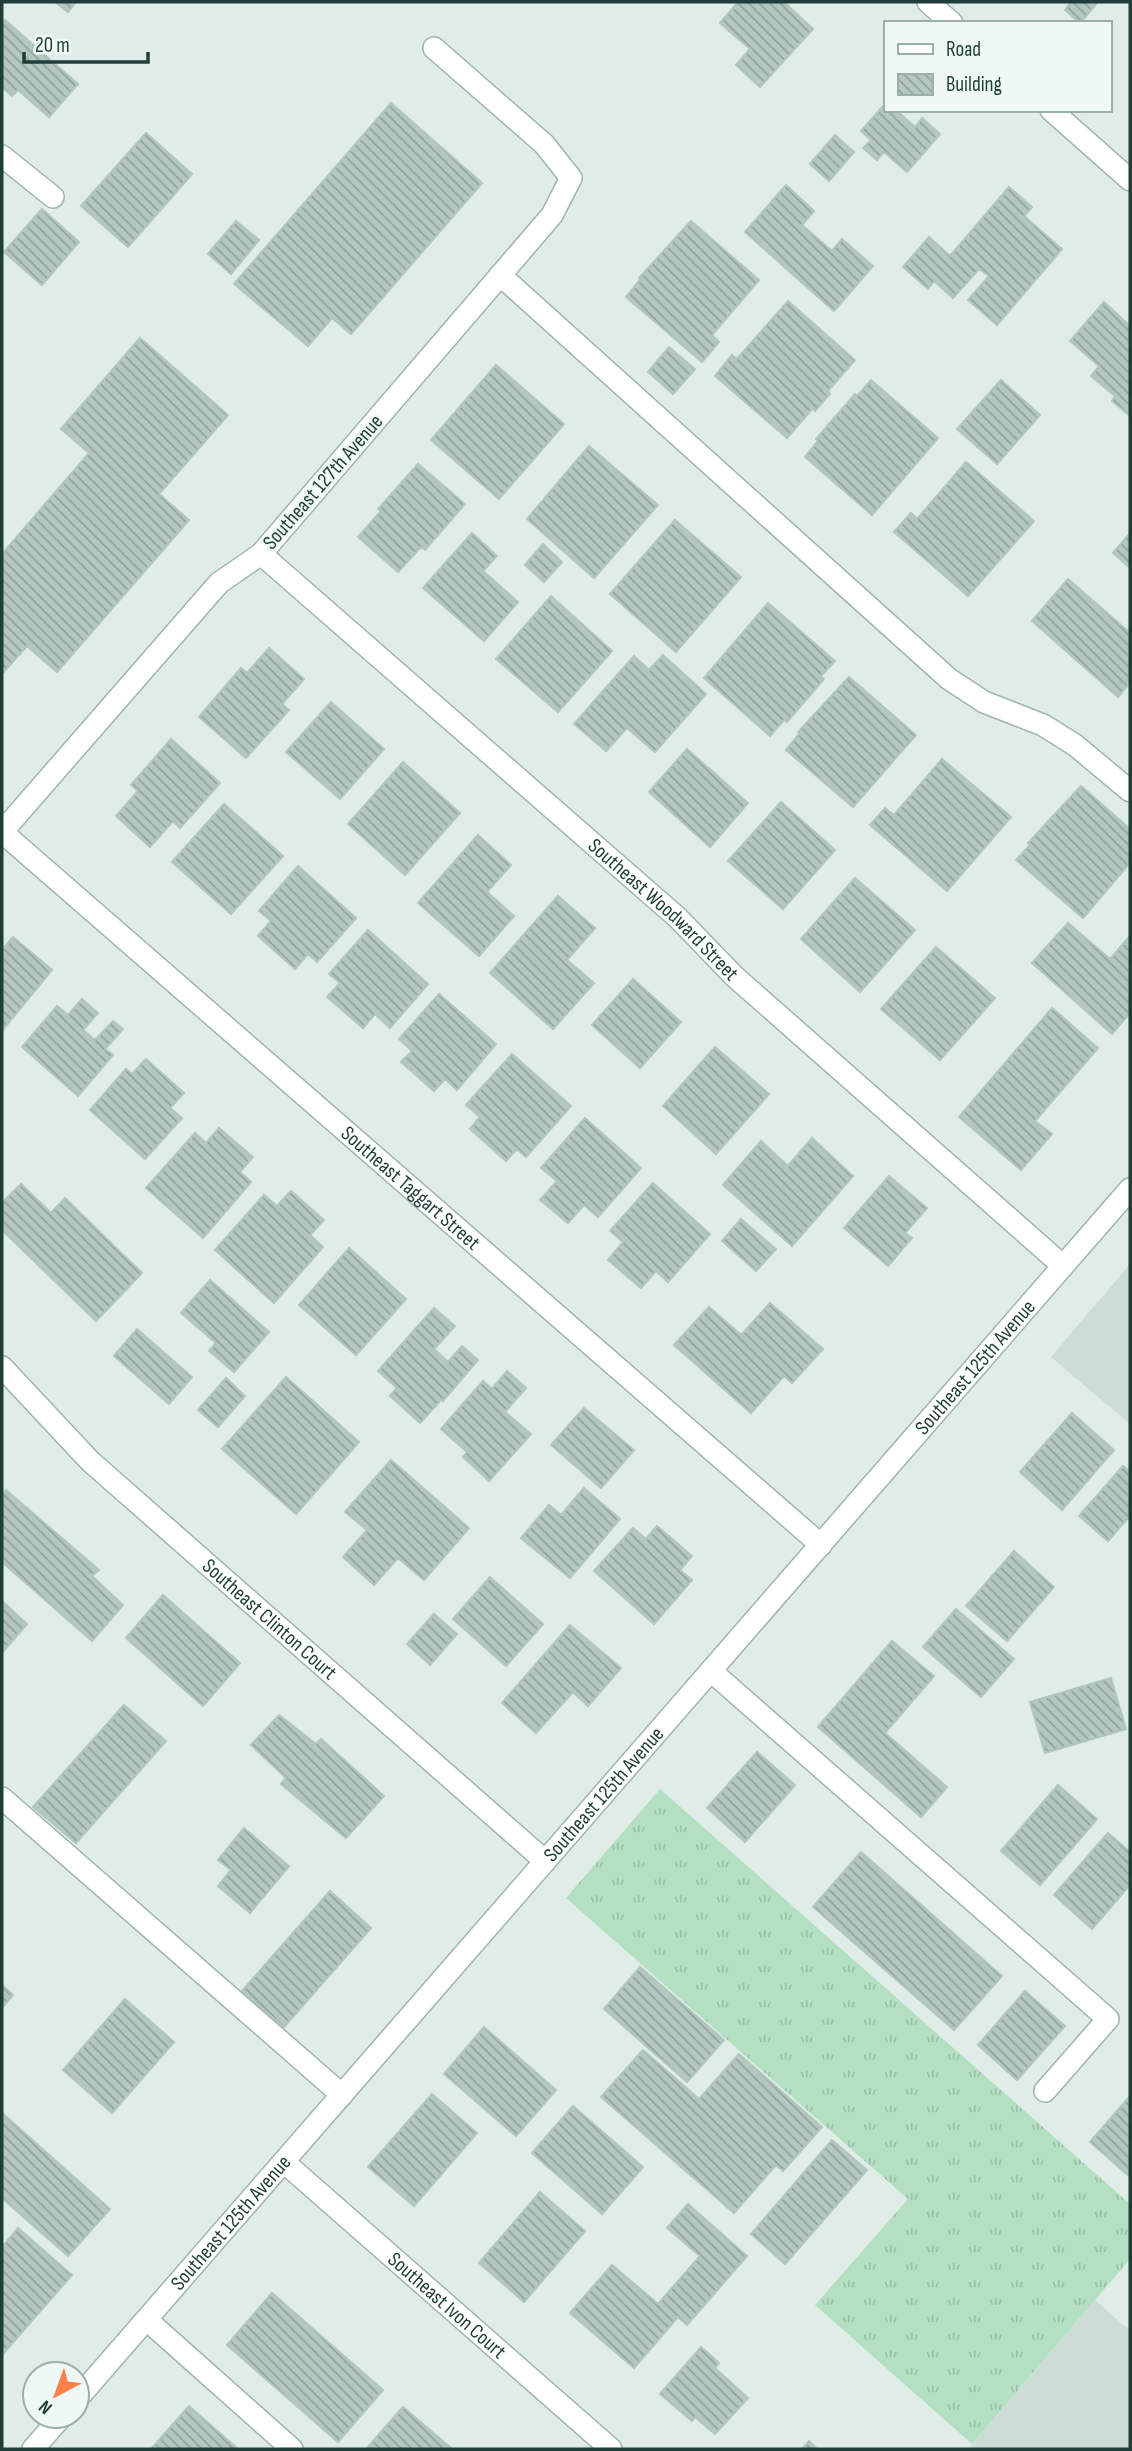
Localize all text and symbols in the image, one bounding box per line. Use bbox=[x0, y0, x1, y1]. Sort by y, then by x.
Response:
scale bar bbox=[24, 21, 149, 65]
legend bbox=[884, 21, 1111, 112]
text: 20 m bbox=[35, 33, 70, 58]
text: Road bbox=[946, 37, 981, 62]
text: Building bbox=[946, 72, 1002, 97]
street label: Southeast 127th Avenue bbox=[258, 409, 388, 555]
street label: Southeast Woodward Street bbox=[583, 833, 744, 986]
street label: Southeast Taggart Street bbox=[336, 1121, 485, 1255]
street label: Southeast 125th Avenue bbox=[910, 1295, 1040, 1440]
street label: Southeast Clinton Court bbox=[197, 1553, 342, 1685]
street label: Southeast 125th Avenue bbox=[538, 1721, 669, 1867]
street label: Southeast 125th Avenue bbox=[165, 2150, 296, 2295]
street label: Southeast Ivon Court bbox=[383, 2247, 511, 2364]
north arrow bbox=[21, 2360, 91, 2430]
text: N bbox=[34, 2395, 57, 2419]

